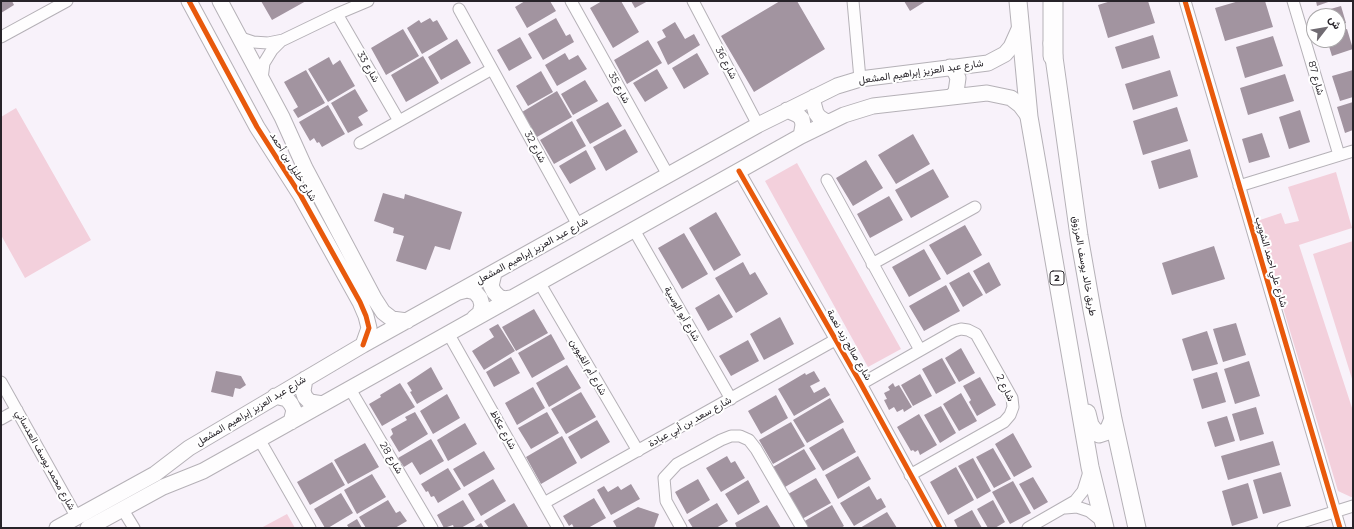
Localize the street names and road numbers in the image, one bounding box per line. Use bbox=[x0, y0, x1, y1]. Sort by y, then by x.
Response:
street label: شارع 36 bbox=[713, 45, 739, 81]
street label: شارع 33 bbox=[354, 49, 382, 85]
street label: شارع عبد العزيز إبراهيم المشعل bbox=[858, 57, 984, 87]
street label: شارع 87 bbox=[1305, 60, 1327, 96]
street label: شارع 35 bbox=[606, 70, 632, 106]
street label: شارع 32 bbox=[522, 129, 548, 165]
street label: شارع خليل بن أحمد bbox=[267, 130, 319, 204]
street label: شارع عبد العزيز إبراهيم المشعل bbox=[474, 215, 590, 287]
street label: طريق خالد يوسف المرزوق bbox=[1069, 215, 1099, 317]
street label: شارع علي احمد الشويب bbox=[1252, 215, 1290, 309]
road number: 2 bbox=[1050, 271, 1064, 285]
street label: شارع أبو الوسية bbox=[661, 284, 703, 344]
street label: شارع صالح زيد نعمة bbox=[824, 307, 874, 383]
street label: شارع أم القيوين bbox=[567, 337, 609, 397]
street label: شارع عبد العزيز إبراهيم المشعل bbox=[194, 373, 308, 449]
street label: شارع 2 bbox=[993, 373, 1017, 403]
street label: شارع سعد بن أبي عبادة bbox=[646, 394, 734, 450]
street label: شارع محمد يوسف العدساني bbox=[12, 408, 78, 512]
street label: شارع عكاظ bbox=[487, 408, 519, 452]
street label: شارع 28 bbox=[377, 440, 405, 476]

